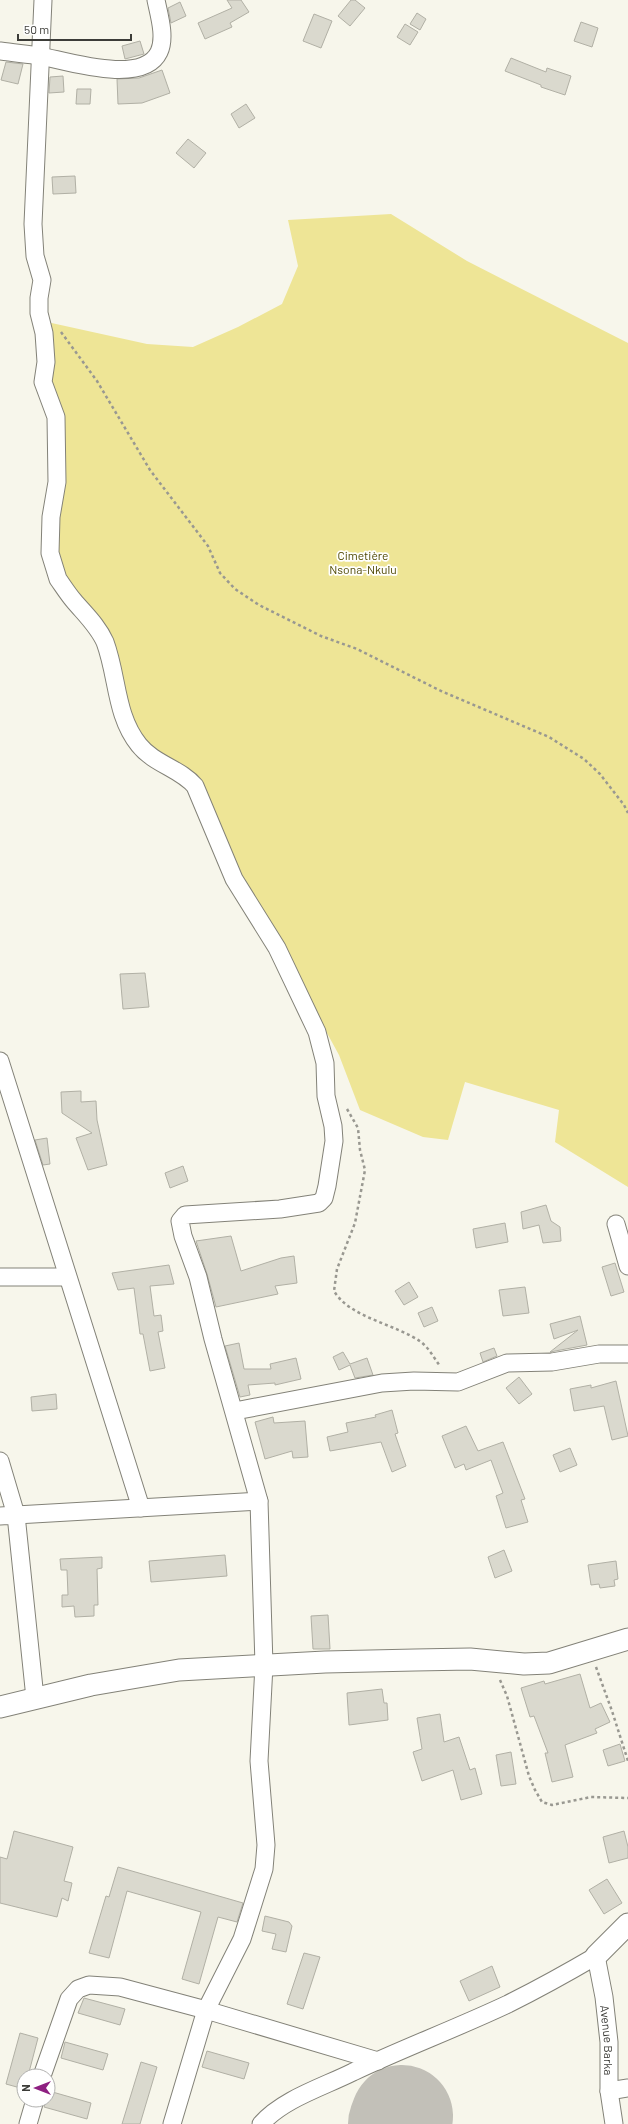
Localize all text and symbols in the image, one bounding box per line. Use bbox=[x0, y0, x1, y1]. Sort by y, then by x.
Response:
scale bar bbox=[18, 16, 131, 42]
text: 50 m bbox=[24, 22, 49, 36]
park label: Cimetière Nsona-Nkulu bbox=[329, 548, 397, 576]
street label: Avenue Barka bbox=[598, 2004, 616, 2075]
north arrow bbox=[16, 2068, 56, 2108]
text: N bbox=[19, 2084, 32, 2092]

